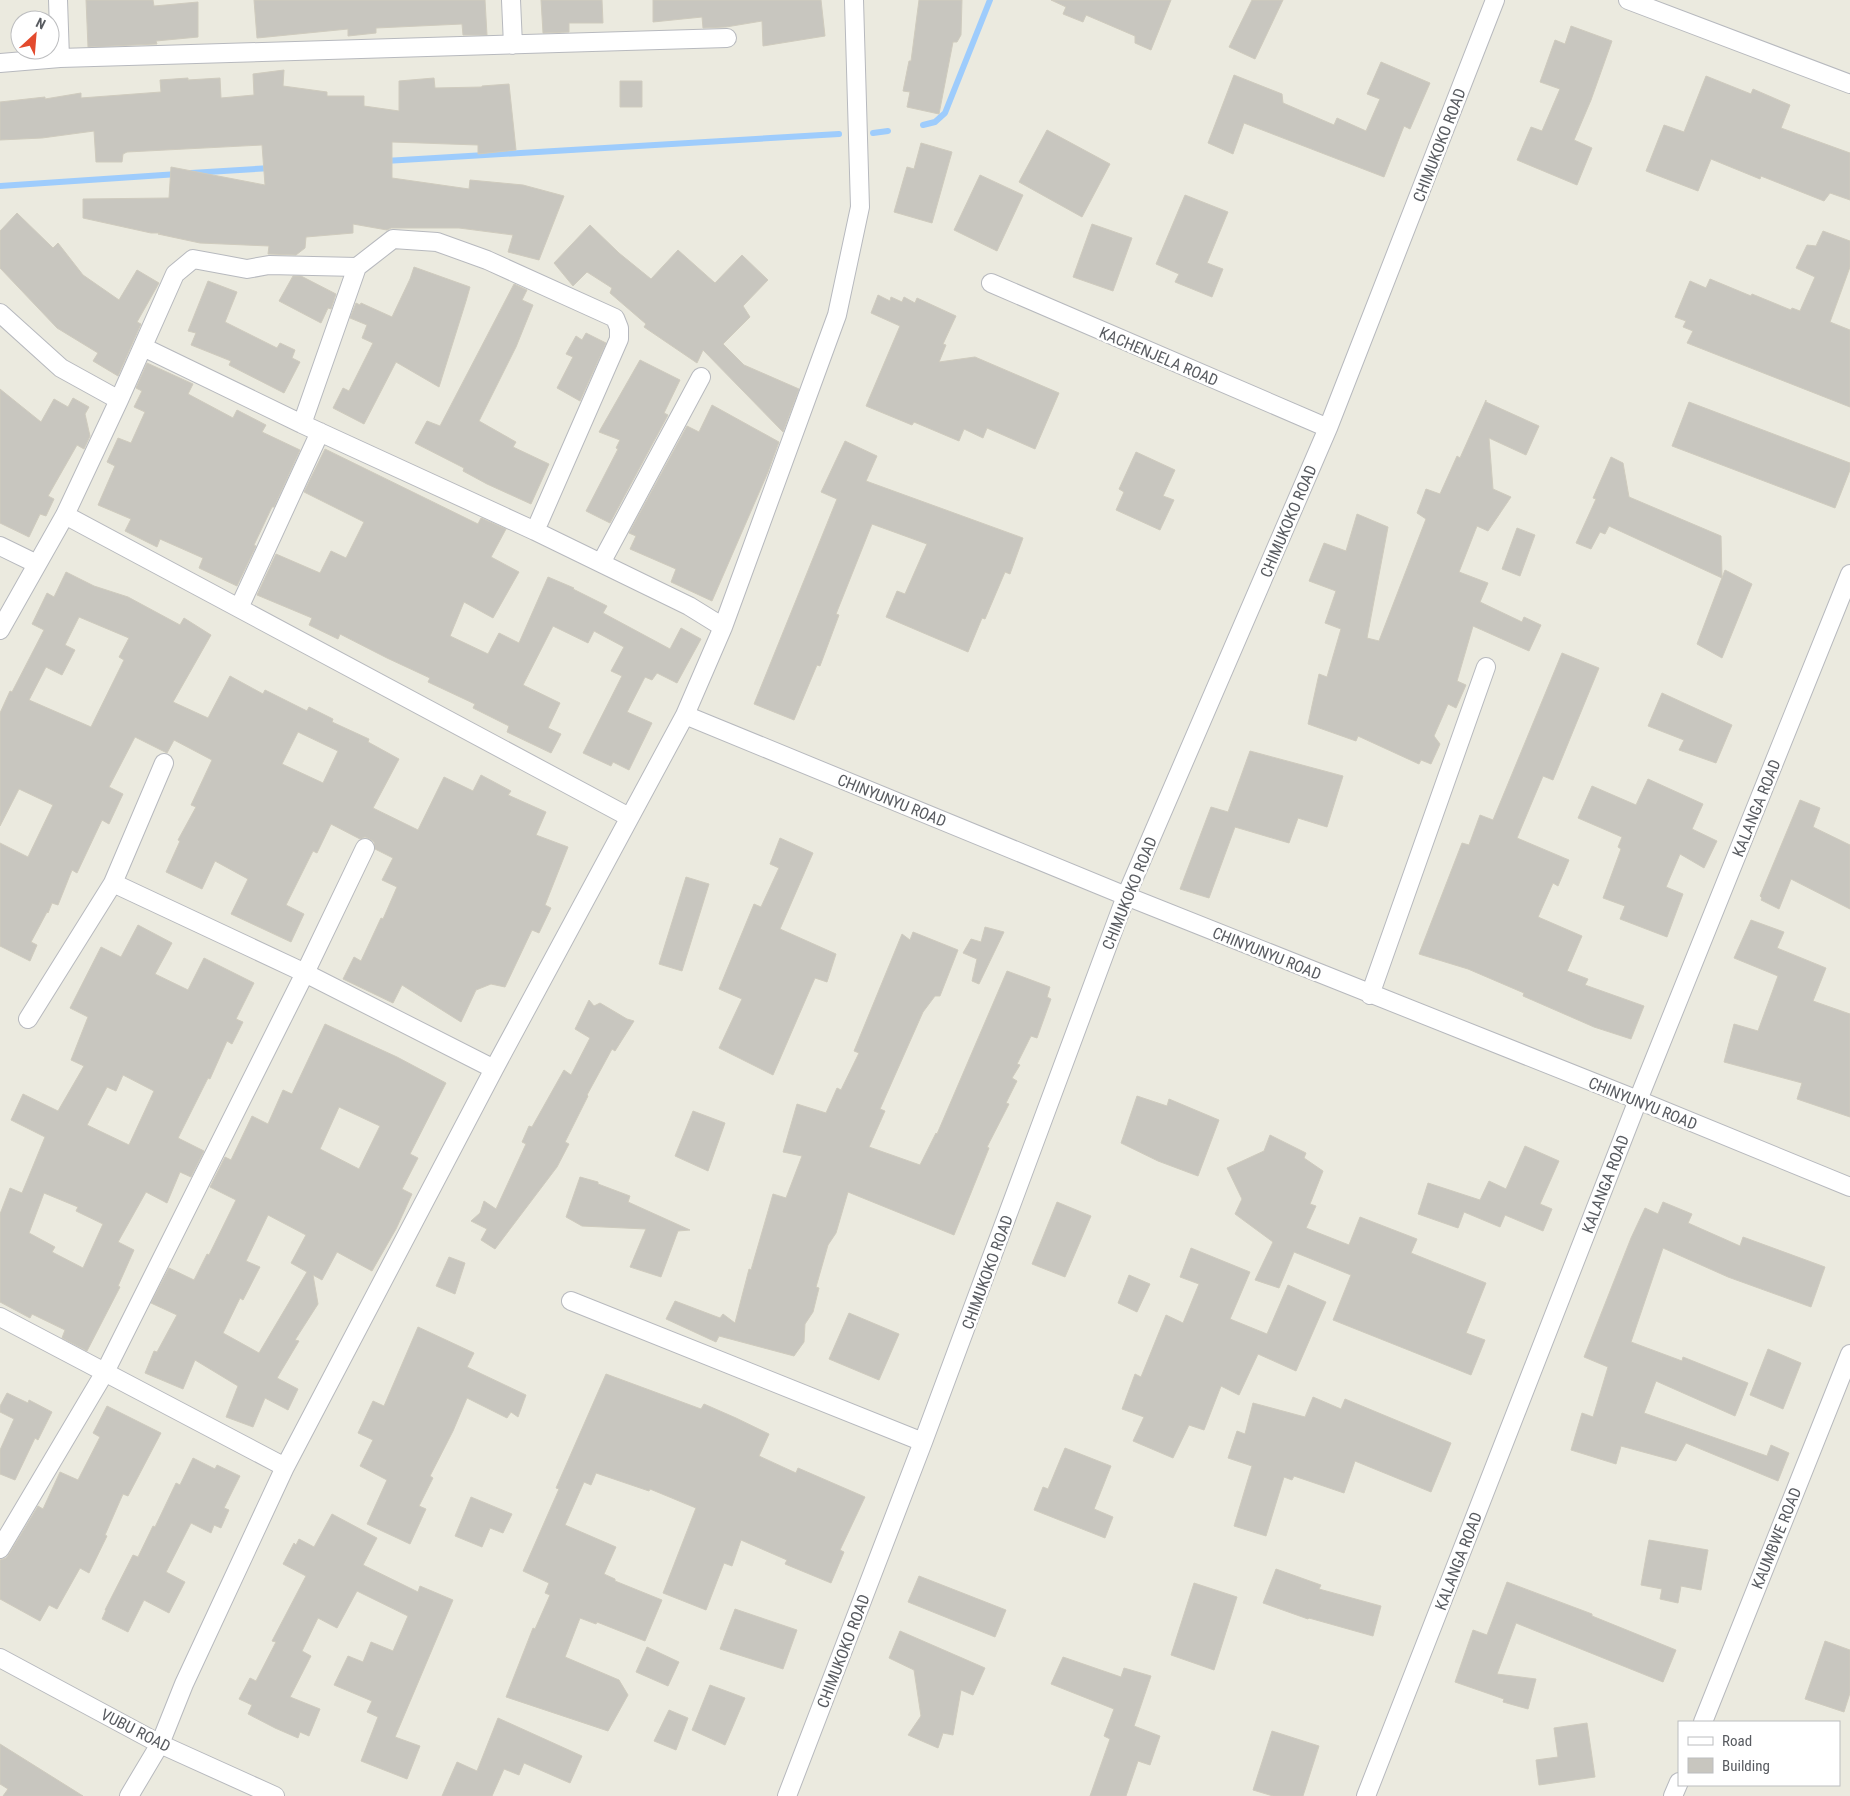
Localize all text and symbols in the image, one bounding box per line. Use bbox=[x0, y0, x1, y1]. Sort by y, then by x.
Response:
north arrow bbox=[10, 10, 60, 60]
text: N bbox=[33, 14, 48, 32]
street label: CHIMUKOKO ROAD bbox=[1409, 86, 1470, 205]
street label: KACHENJELA ROAD bbox=[1096, 323, 1221, 390]
street label: CHIMUKOKO ROAD bbox=[1256, 462, 1321, 580]
street label: KALANGA ROAD bbox=[1728, 757, 1785, 860]
street label: CHINYUNYU ROAD bbox=[835, 770, 949, 831]
street label: CHIMUKOKO ROAD bbox=[1098, 834, 1161, 952]
street label: CHINYUNYU ROAD bbox=[1210, 923, 1324, 984]
street label: CHINYUNYU ROAD bbox=[1586, 1073, 1700, 1134]
street label: KALANGA ROAD bbox=[1578, 1132, 1633, 1236]
street label: CHIMUKOKO ROAD bbox=[958, 1212, 1017, 1332]
street label: KAUMBWE ROAD bbox=[1747, 1485, 1805, 1592]
street label: KALANGA ROAD bbox=[1431, 1509, 1486, 1613]
street label: CHIMUKOKO ROAD bbox=[813, 1592, 874, 1711]
street label: VUBU ROAD bbox=[98, 1705, 174, 1756]
legend bbox=[1678, 1721, 1840, 1786]
text: Road bbox=[1722, 1732, 1752, 1750]
text: Building bbox=[1722, 1757, 1770, 1775]

